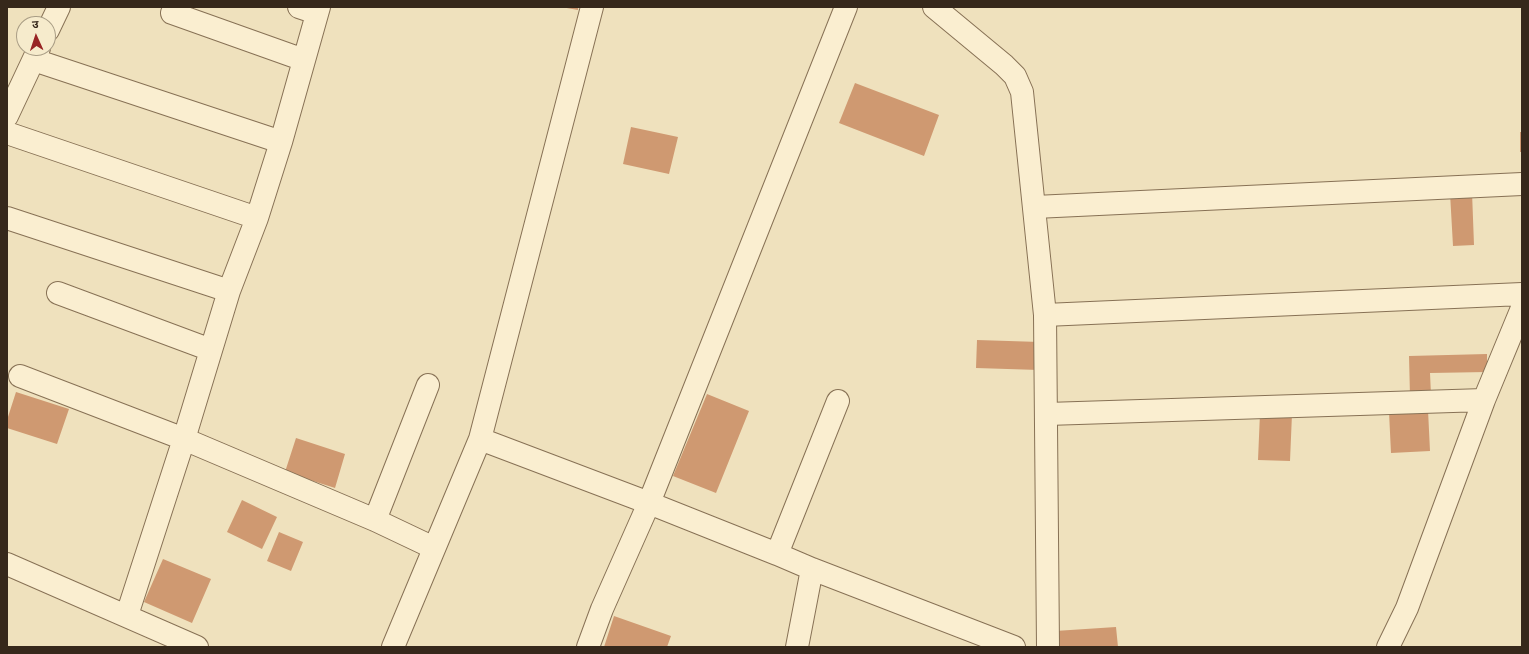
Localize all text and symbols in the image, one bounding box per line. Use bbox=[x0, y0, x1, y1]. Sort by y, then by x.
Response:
north arrow bbox=[16, 16, 56, 56]
text: उ bbox=[32, 18, 39, 31]

